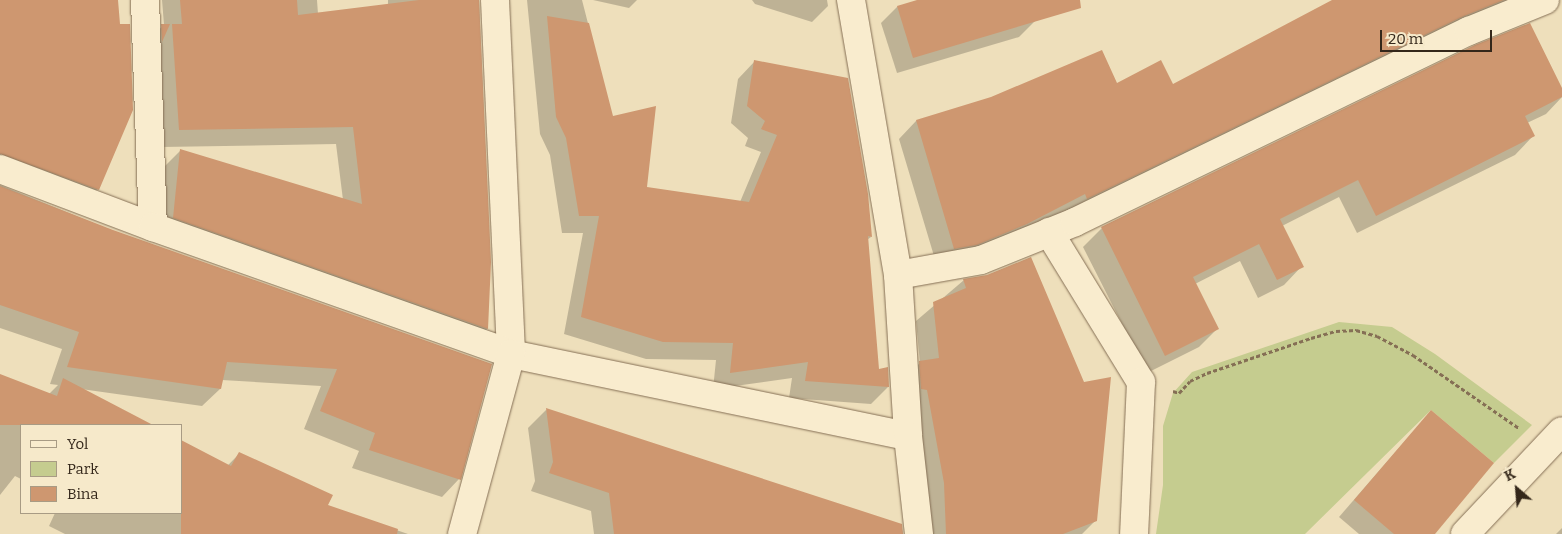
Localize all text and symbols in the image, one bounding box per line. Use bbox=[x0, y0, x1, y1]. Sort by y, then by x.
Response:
scale bar bbox=[1382, 20, 1494, 52]
text: 20 m bbox=[1388, 30, 1423, 48]
legend bbox=[20, 424, 182, 514]
text: Yol bbox=[67, 435, 88, 453]
text: Park bbox=[67, 460, 99, 478]
north arrow bbox=[1492, 464, 1542, 514]
text: K bbox=[1502, 465, 1518, 485]
text: Bina bbox=[67, 485, 99, 503]

